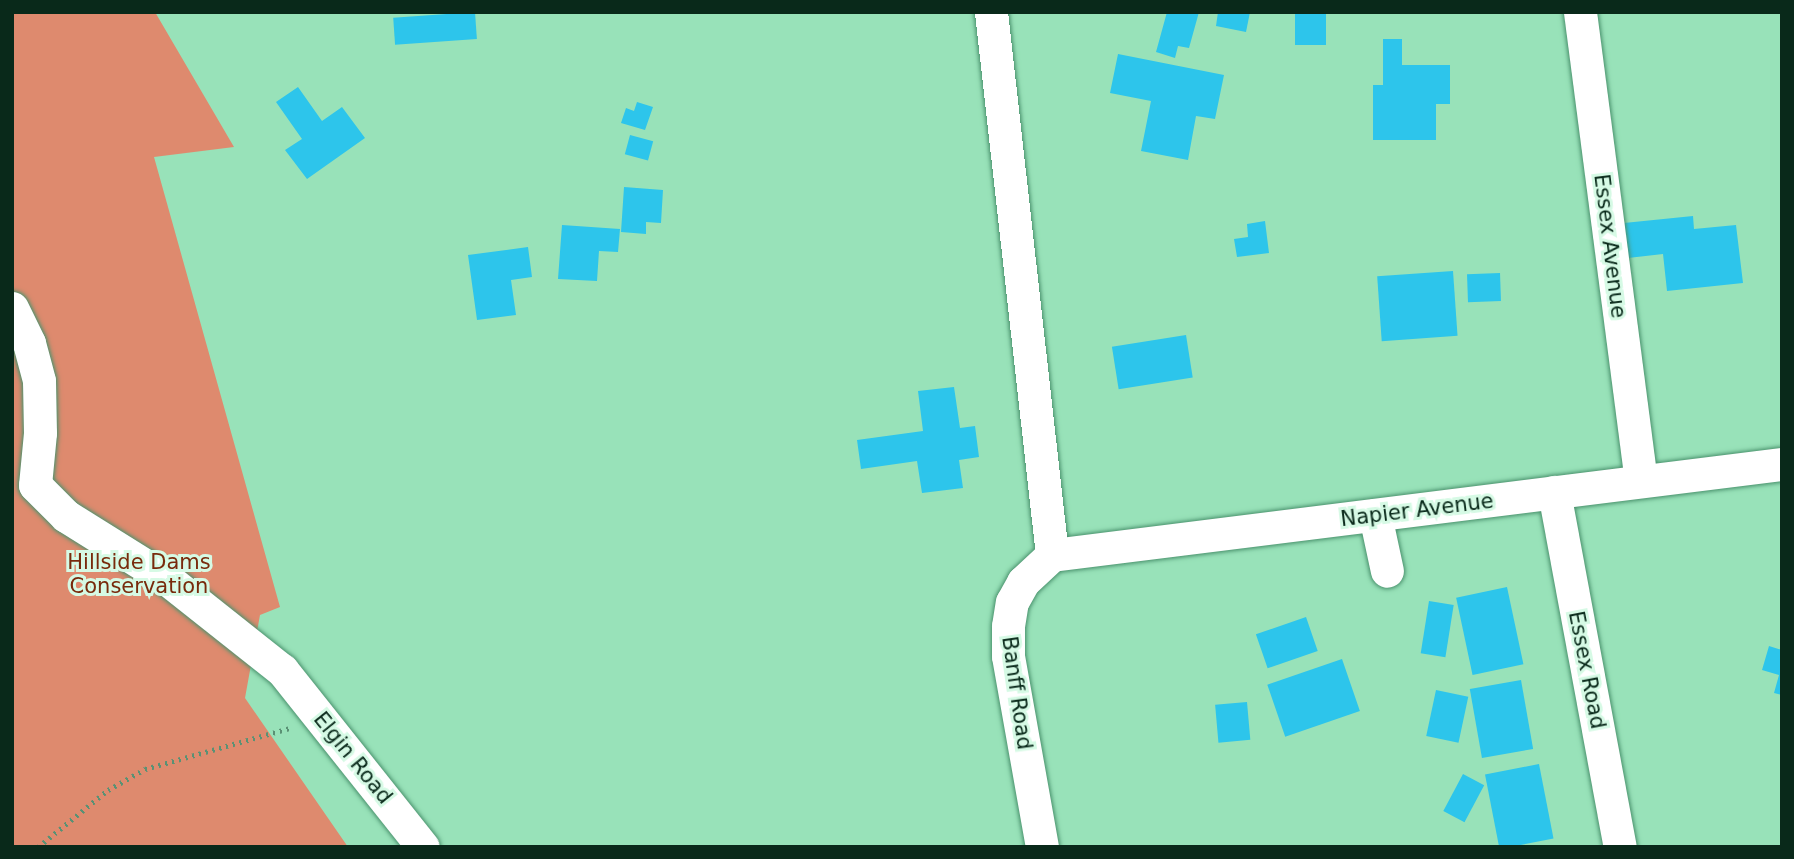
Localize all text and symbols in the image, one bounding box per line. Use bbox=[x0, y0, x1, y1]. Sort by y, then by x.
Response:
street label: Essex Avenue bbox=[1589, 173, 1631, 319]
street label: Napier Avenue bbox=[1339, 488, 1495, 532]
park label: Hillside Dams Conservation bbox=[67, 549, 211, 599]
street label: Essex Road bbox=[1563, 609, 1611, 731]
street label: Banff Road bbox=[997, 635, 1037, 751]
street label: Elgin Road bbox=[308, 707, 398, 809]

